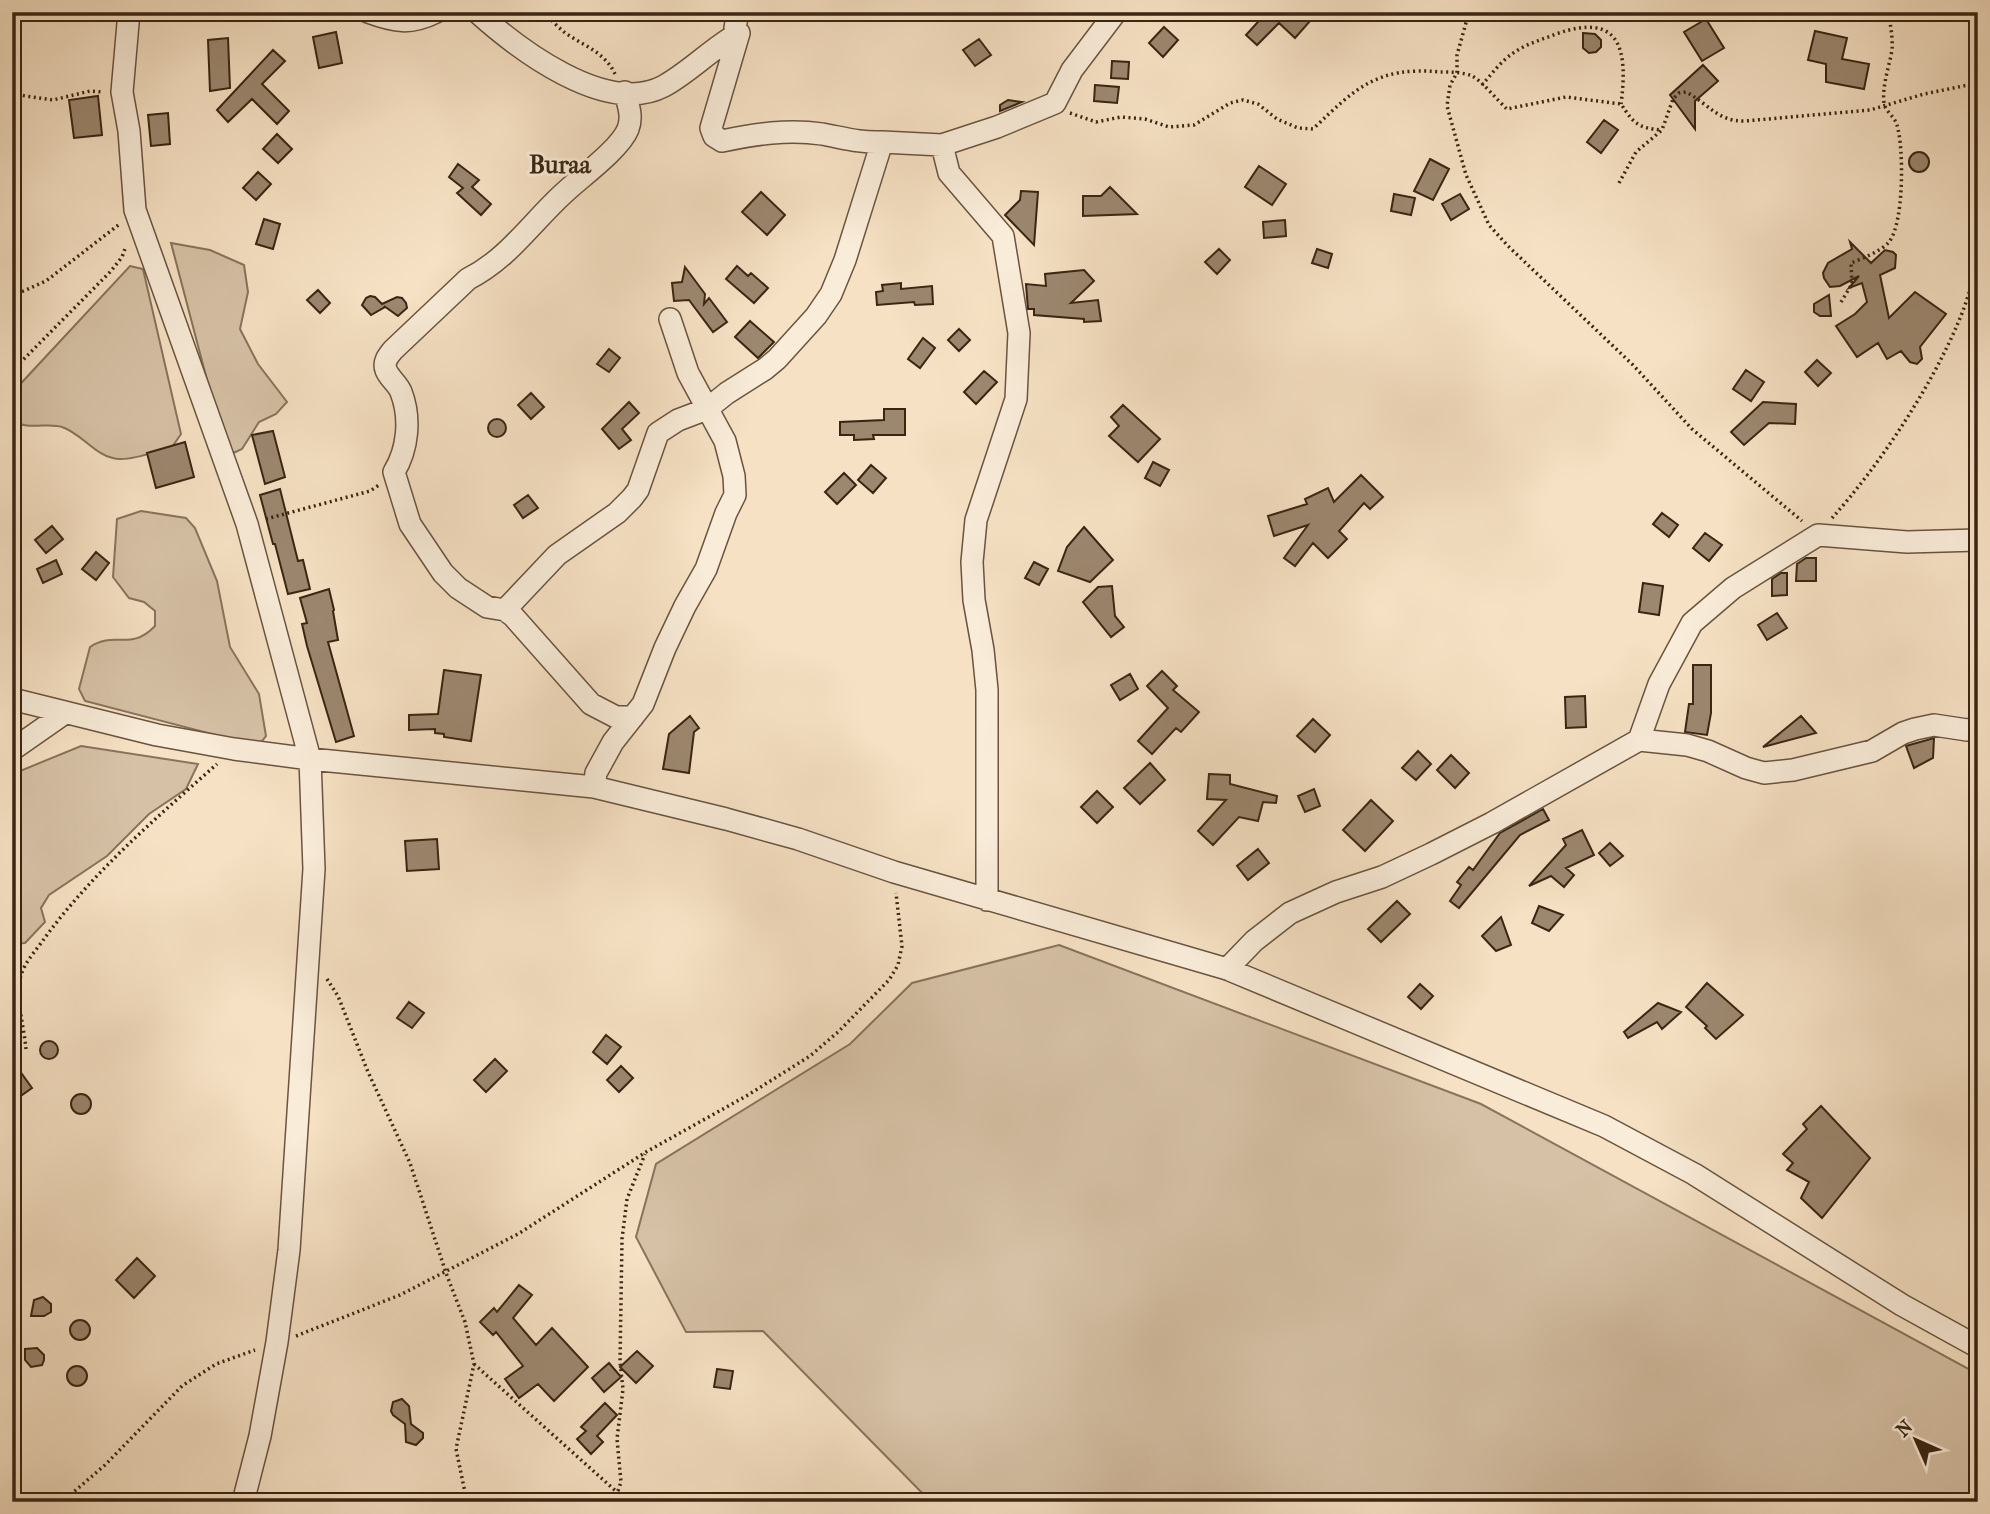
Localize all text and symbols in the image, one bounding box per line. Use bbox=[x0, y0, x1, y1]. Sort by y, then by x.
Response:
district label: Buraa bbox=[529, 151, 592, 179]
north arrow bbox=[1882, 1406, 1952, 1476]
text: N bbox=[1892, 1415, 1918, 1442]

